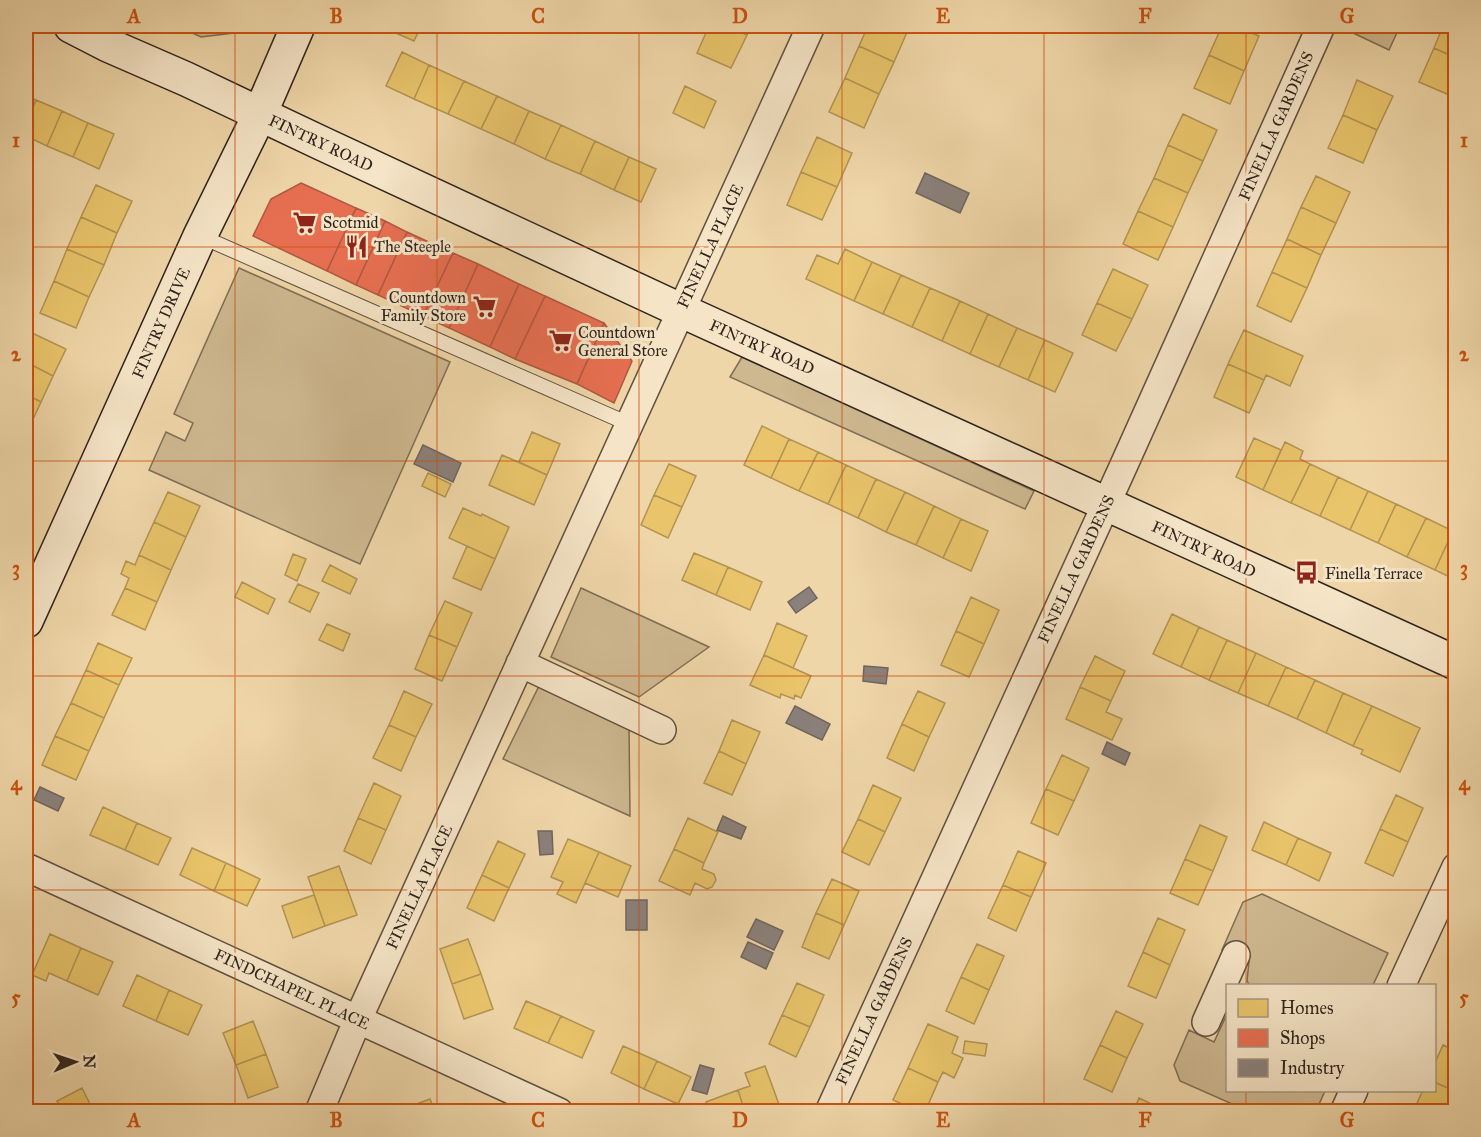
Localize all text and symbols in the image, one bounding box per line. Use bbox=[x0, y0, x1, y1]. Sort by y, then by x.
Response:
text: A bbox=[125, 4, 141, 28]
text: B bbox=[329, 4, 343, 28]
text: C bbox=[531, 4, 545, 28]
text: D bbox=[732, 4, 748, 28]
text: E bbox=[936, 4, 951, 28]
text: F bbox=[1138, 4, 1152, 28]
text: G bbox=[1340, 4, 1355, 28]
street label: FINELLA GARDENS bbox=[1235, 49, 1317, 203]
street label: FINTRY ROAD bbox=[266, 111, 376, 175]
text: 1 bbox=[12, 128, 20, 152]
text: 1 bbox=[1460, 128, 1468, 152]
street label: FINELLA PLACE bbox=[673, 181, 747, 311]
supermarket icon: Scotmid bbox=[292, 209, 318, 235]
place label: Scotmid bbox=[323, 213, 379, 232]
restaurant icon: The Steeple bbox=[343, 233, 369, 259]
place label: The Steeple bbox=[374, 237, 451, 256]
street label: FINTRY DRIVE bbox=[128, 265, 194, 381]
place label: Countdown Family Store bbox=[381, 288, 466, 325]
supermarket icon: Countdown Family Store bbox=[471, 293, 497, 319]
street label: FINTRY ROAD bbox=[707, 315, 817, 379]
place label: Countdown General Store bbox=[578, 323, 668, 360]
supermarket icon: Countdown General Store bbox=[547, 328, 573, 354]
text: 2 bbox=[11, 342, 22, 366]
text: 2 bbox=[1459, 342, 1470, 366]
street label: FINELLA GARDENS bbox=[1033, 492, 1119, 646]
street label: FINTRY ROAD bbox=[1149, 517, 1259, 581]
text: 3 bbox=[12, 556, 20, 581]
text: 3 bbox=[1460, 556, 1468, 581]
bus stop icon: Finella Terrace bbox=[1294, 560, 1320, 586]
place label: Finella Terrace bbox=[1325, 564, 1423, 583]
text: 4 bbox=[10, 771, 22, 796]
text: 4 bbox=[1458, 771, 1470, 796]
street label: FINELLA PLACE bbox=[382, 822, 456, 952]
street label: FINELLA GARDENS bbox=[831, 934, 917, 1088]
street label: FINDCHAPEL PLACE bbox=[211, 945, 373, 1033]
legend bbox=[1226, 984, 1436, 1092]
text: 5 bbox=[11, 985, 21, 1009]
text: 5 bbox=[1459, 985, 1469, 1009]
text: Homes bbox=[1280, 997, 1334, 1019]
text: Shops bbox=[1280, 1027, 1325, 1049]
north arrow bbox=[45, 1032, 105, 1092]
text: N bbox=[80, 1054, 99, 1069]
text: Industry bbox=[1280, 1057, 1345, 1079]
text: A bbox=[125, 1108, 141, 1132]
text: B bbox=[329, 1108, 343, 1132]
text: C bbox=[531, 1108, 545, 1132]
text: D bbox=[732, 1108, 748, 1132]
text: E bbox=[936, 1108, 951, 1132]
text: F bbox=[1138, 1108, 1152, 1132]
text: G bbox=[1340, 1108, 1355, 1132]

